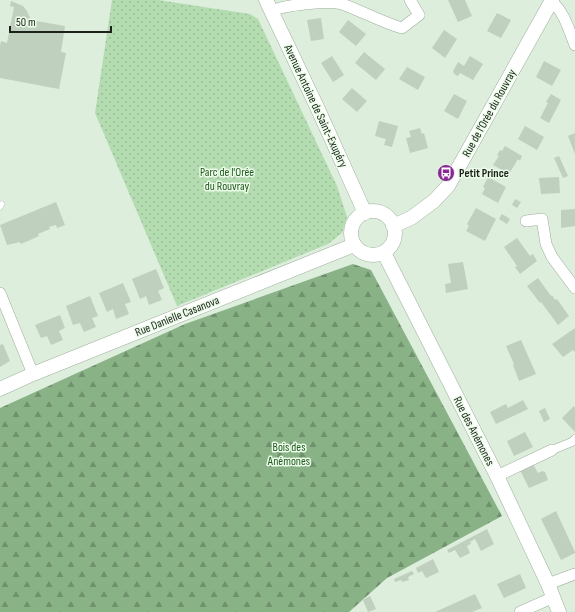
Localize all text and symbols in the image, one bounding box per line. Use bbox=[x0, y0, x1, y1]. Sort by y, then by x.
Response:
scale bar bbox=[10, 8, 111, 34]
text: 50 m bbox=[16, 15, 36, 30]
street label: Avenue Antoine de Saint-Exupéry bbox=[280, 41, 351, 170]
street label: Rue de l'Orée du Rouvray bbox=[459, 66, 520, 160]
bus stop icon: Petit Prince bbox=[436, 163, 456, 183]
park label: Parc de l'Orée du Rouvray bbox=[200, 165, 254, 194]
place label: Petit Prince bbox=[459, 166, 509, 181]
street label: Rue Danielle Casanova bbox=[133, 293, 222, 340]
street label: Rue des Anémones bbox=[450, 394, 497, 468]
park label: Bois des Anémones bbox=[267, 440, 310, 469]

